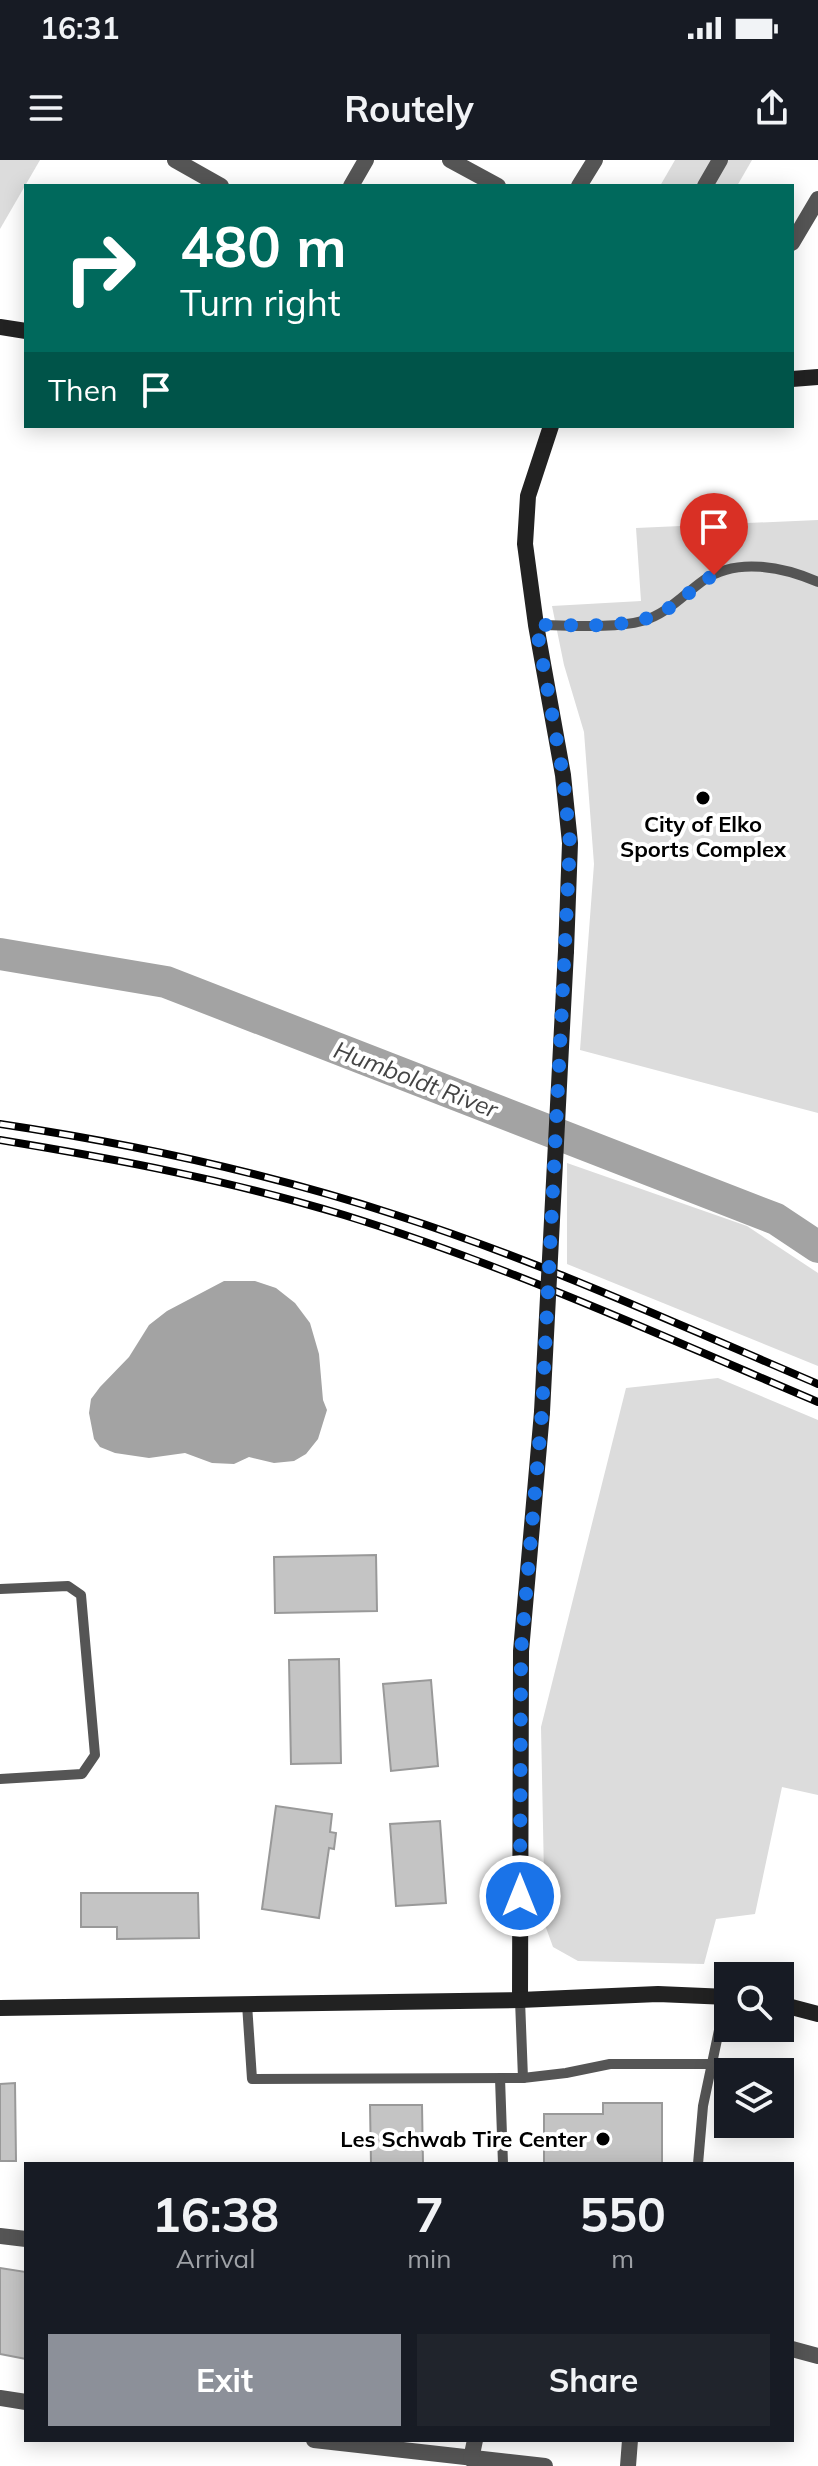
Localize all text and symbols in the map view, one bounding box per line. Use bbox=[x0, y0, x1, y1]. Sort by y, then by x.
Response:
text: 16:31 bbox=[40, 9, 119, 47]
icon: menu bbox=[24, 86, 68, 130]
text: Routely bbox=[344, 86, 474, 131]
icon: share bbox=[750, 86, 794, 130]
text: 480 m bbox=[180, 211, 347, 281]
icon: right bbox=[48, 216, 152, 320]
text: Turn right bbox=[180, 280, 341, 325]
icon: arrive bbox=[134, 368, 178, 412]
text: Then bbox=[48, 371, 118, 409]
pin bbox=[680, 493, 748, 575]
icon: arrive bbox=[692, 505, 736, 549]
marker: City of Elko Sports Complex bbox=[694, 789, 712, 807]
place label: City of Elko Sports Complex bbox=[620, 810, 787, 863]
water label: Humboldt River bbox=[330, 1034, 503, 1124]
position arrow bbox=[478, 1854, 562, 1938]
map controls bbox=[714, 1962, 794, 2138]
button: search bbox=[714, 1962, 794, 2042]
button: layers bbox=[714, 2058, 794, 2138]
place label: Les Schwab Tire Center bbox=[340, 2125, 587, 2153]
marker: Les Schwab Tire Center bbox=[594, 2130, 612, 2148]
text: 16:38 bbox=[152, 2184, 279, 2244]
text: 7 bbox=[415, 2184, 444, 2244]
text: 550 bbox=[580, 2184, 666, 2244]
text: Arrival bbox=[176, 2242, 255, 2275]
text: min bbox=[407, 2242, 451, 2275]
text: m bbox=[611, 2242, 634, 2275]
button: Exit bbox=[48, 2334, 401, 2426]
button: Share bbox=[417, 2334, 770, 2426]

